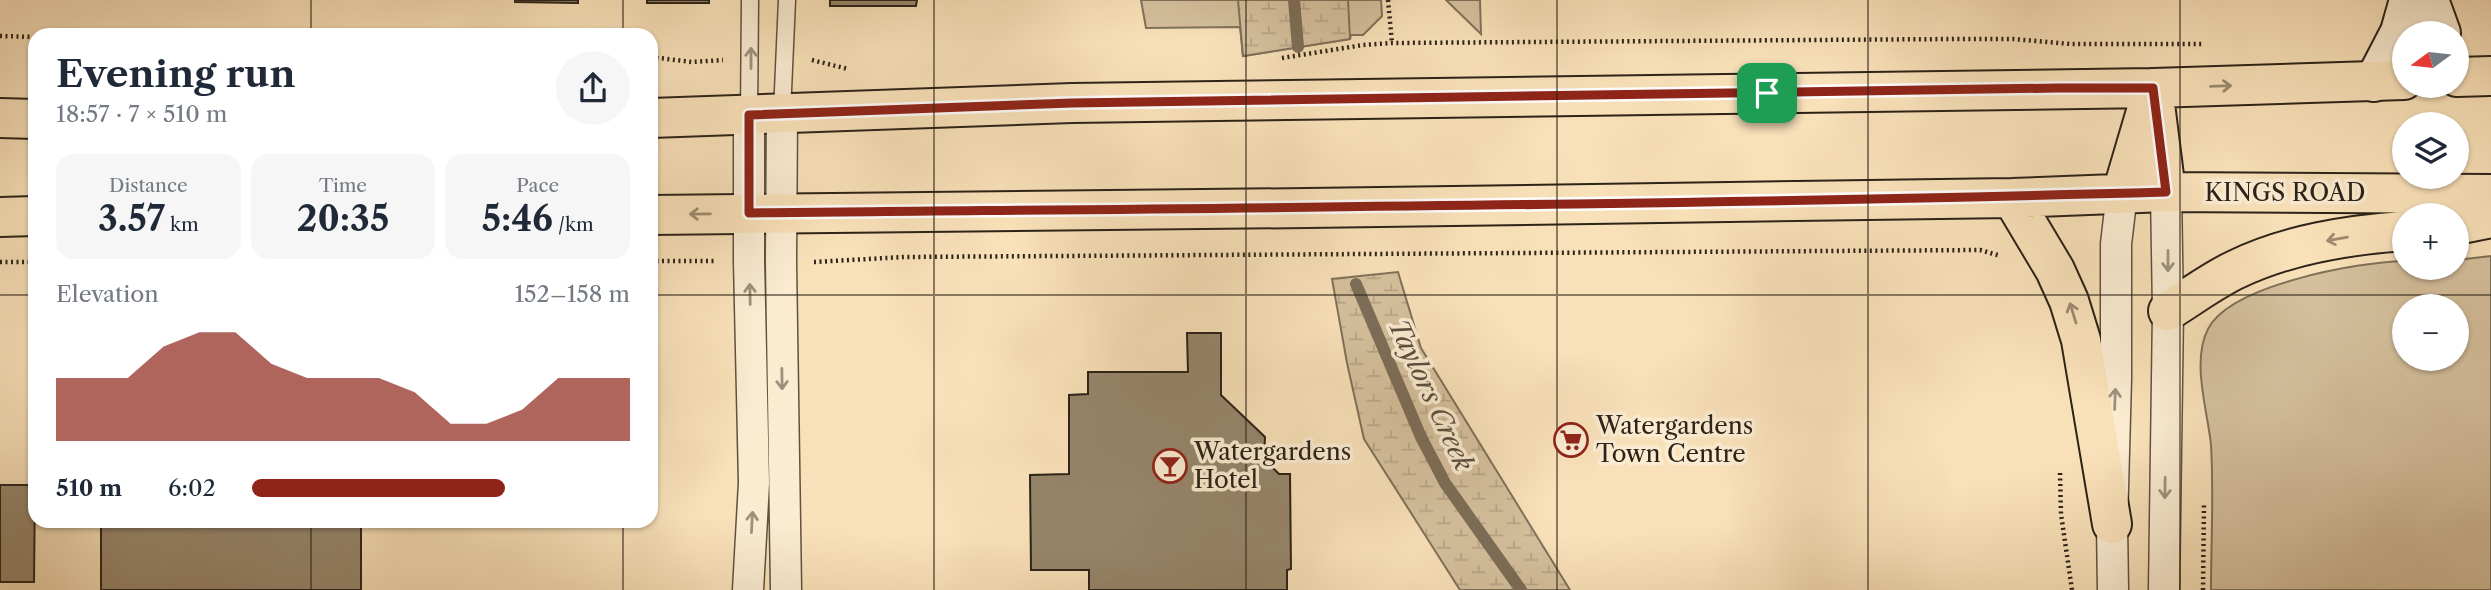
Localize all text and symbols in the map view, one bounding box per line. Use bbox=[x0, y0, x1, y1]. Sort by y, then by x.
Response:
north arrow bbox=[2392, 21, 2469, 98]
map controls bbox=[2392, 21, 2469, 371]
one-way arrow bbox=[744, 46, 758, 69]
text: Evening run bbox=[56, 50, 296, 97]
button: share bbox=[556, 51, 630, 125]
pin bbox=[1737, 63, 1797, 123]
icon: arrive bbox=[1748, 74, 1786, 112]
one-way arrow bbox=[2210, 79, 2233, 93]
text: 18:57 · 7 × 510 m bbox=[56, 100, 227, 128]
button: layers bbox=[2392, 112, 2469, 189]
text: Distance bbox=[109, 174, 188, 197]
text: Time bbox=[319, 174, 367, 197]
text: Pace bbox=[516, 174, 559, 197]
street label: KINGS ROAD bbox=[2204, 178, 2366, 207]
text: 3.57 bbox=[98, 197, 165, 240]
text: 20:35 bbox=[297, 197, 389, 240]
text: 5:46 bbox=[482, 197, 553, 240]
button: + bbox=[2392, 203, 2469, 280]
one-way arrow bbox=[689, 207, 712, 221]
text: km bbox=[165, 213, 199, 236]
text: /km bbox=[553, 213, 594, 236]
one-way arrow bbox=[2326, 233, 2349, 246]
one-way arrow bbox=[2161, 249, 2175, 272]
text: Elevation bbox=[56, 280, 159, 308]
text: 152–158 m bbox=[514, 280, 630, 308]
one-way arrow bbox=[743, 283, 757, 306]
button: − bbox=[2392, 294, 2469, 371]
one-way arrow bbox=[2065, 302, 2078, 324]
water label: Taylors Creek bbox=[1382, 314, 1480, 476]
one-way arrow bbox=[775, 368, 789, 391]
one-way arrow bbox=[2109, 388, 2122, 411]
place label: Watergardens Town Centre bbox=[1595, 411, 1753, 468]
supermarket icon: Watergardens Town Centre bbox=[1552, 421, 1590, 459]
place label: Watergardens Hotel bbox=[1193, 437, 1351, 494]
bar icon: Watergardens Hotel bbox=[1151, 447, 1189, 485]
text: 510 m bbox=[56, 474, 122, 502]
text: 6:02 bbox=[168, 474, 216, 502]
one-way arrow bbox=[2158, 476, 2172, 499]
one-way arrow bbox=[745, 511, 758, 534]

